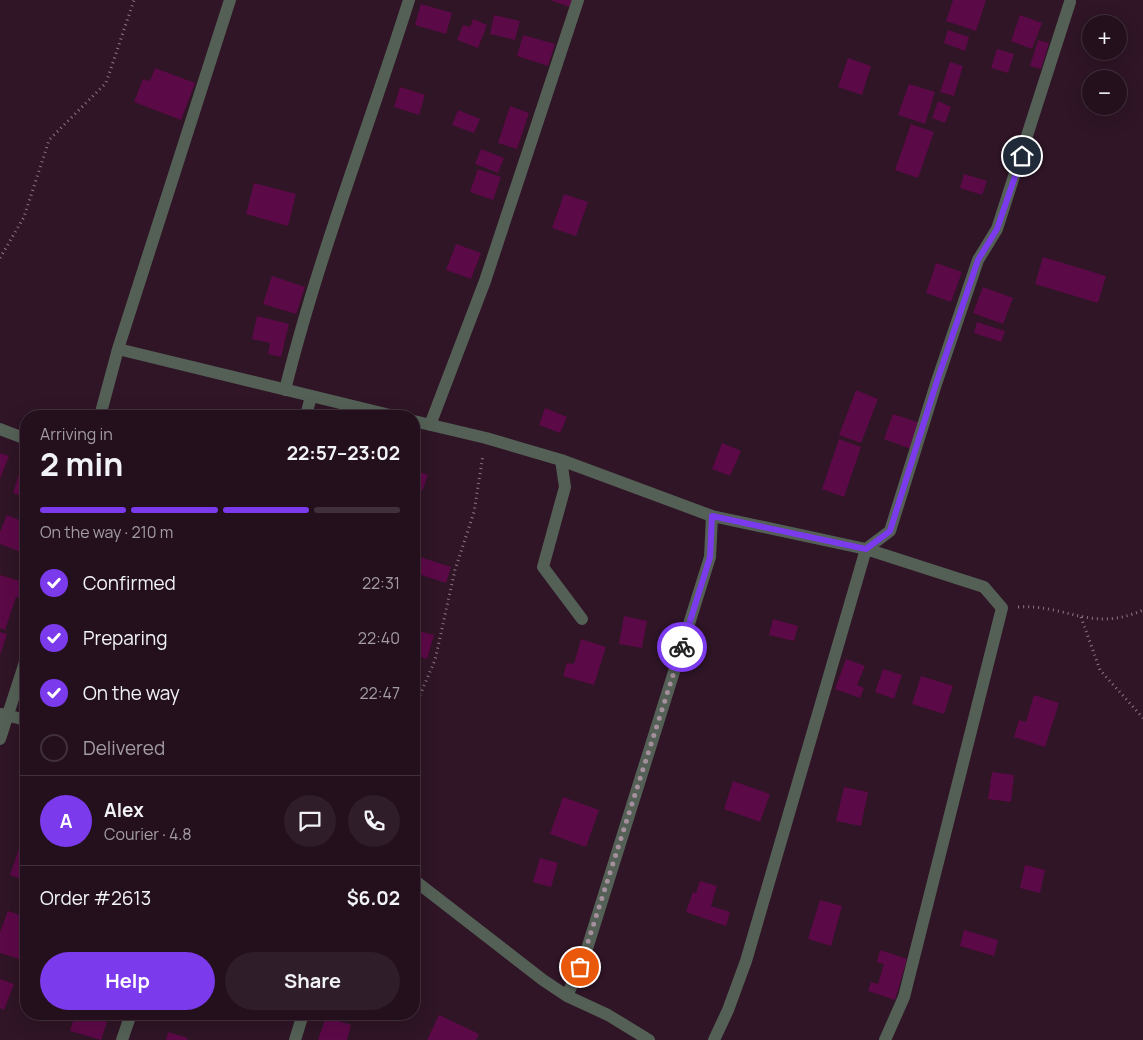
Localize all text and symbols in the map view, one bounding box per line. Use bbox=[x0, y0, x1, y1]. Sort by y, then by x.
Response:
map controls bbox=[1082, 15, 1127, 115]
button: + bbox=[1082, 15, 1127, 60]
button: − bbox=[1082, 70, 1127, 115]
pin bbox=[1001, 135, 1043, 177]
icon: home bbox=[1008, 142, 1036, 170]
text: Arriving in bbox=[40, 423, 113, 445]
text: 22:57–23:02 bbox=[287, 440, 400, 466]
text: 2 min bbox=[40, 442, 123, 486]
text: On the way · 210 m bbox=[40, 521, 173, 543]
icon: check bbox=[40, 569, 68, 597]
text: Confirmed bbox=[83, 570, 176, 596]
text: 22:31 bbox=[362, 572, 400, 594]
courier bbox=[657, 622, 707, 672]
icon: check bbox=[40, 624, 68, 652]
text: Preparing bbox=[83, 625, 168, 651]
text: 22:40 bbox=[358, 627, 400, 649]
icon: bike bbox=[668, 633, 696, 661]
icon: check bbox=[40, 679, 68, 707]
text: On the way bbox=[83, 680, 180, 706]
text: 22:47 bbox=[360, 682, 400, 704]
text: Delivered bbox=[83, 735, 165, 761]
button: chat bbox=[284, 795, 336, 847]
button: phone bbox=[348, 795, 400, 847]
text: Alex bbox=[104, 797, 144, 823]
text: A bbox=[60, 808, 72, 834]
text: Courier · 4.8 bbox=[104, 823, 192, 845]
text: Order #2613 bbox=[40, 885, 151, 911]
text: $6.02 bbox=[347, 885, 400, 911]
pin bbox=[559, 946, 601, 988]
button: Help bbox=[40, 952, 215, 1010]
button: Share bbox=[225, 952, 400, 1010]
icon: bag bbox=[566, 953, 594, 981]

